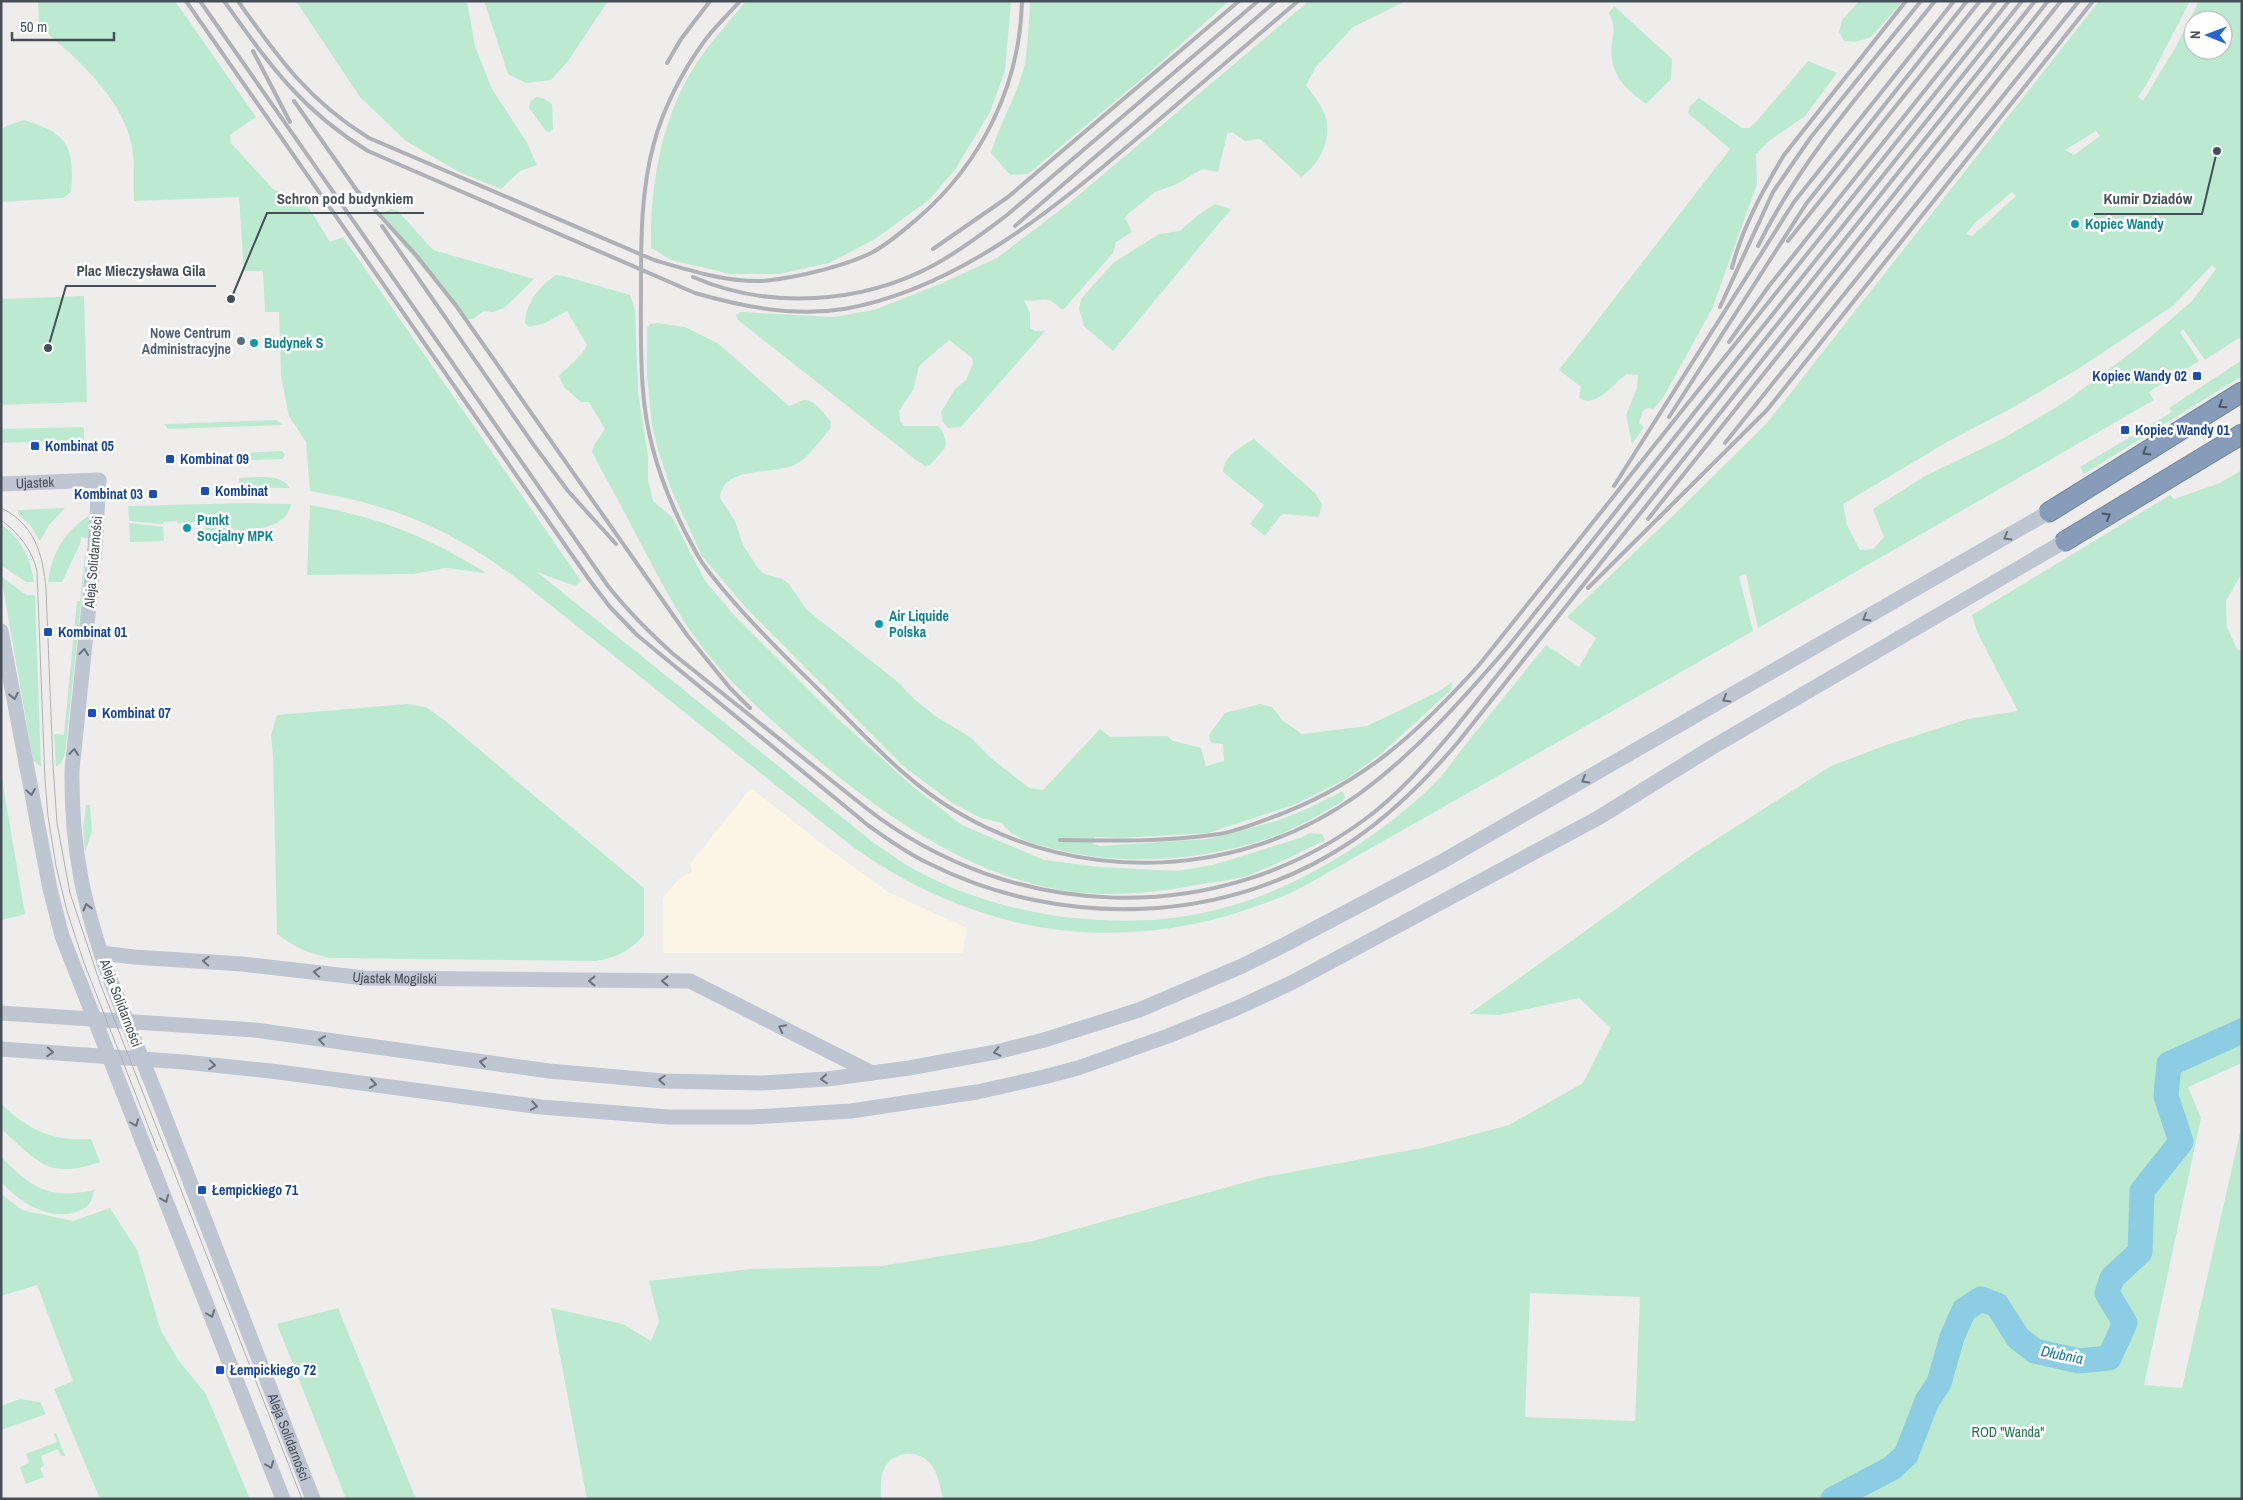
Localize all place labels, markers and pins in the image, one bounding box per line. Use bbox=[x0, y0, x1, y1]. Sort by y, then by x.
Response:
callout: Schron pod budynkiem bbox=[267, 183, 424, 213]
callout: Kumir Dziadów bbox=[2094, 184, 2202, 214]
place label: Kopiec Wandy bbox=[2085, 215, 2164, 233]
marker: Kopiec Wandy bbox=[2069, 218, 2081, 230]
callout: Plac Mieczysława Gila bbox=[66, 256, 216, 286]
place label: Nowe Centrum Administracyjne bbox=[142, 324, 231, 358]
place label: Budynek S bbox=[264, 334, 324, 352]
marker: Nowe Centrum Administracyjne bbox=[235, 335, 247, 347]
marker: Budynek S bbox=[248, 337, 260, 349]
place label: Kopiec Wandy 02 bbox=[2092, 367, 2187, 385]
marker: Kopiec Wandy 02 bbox=[2191, 370, 2203, 382]
place label: Kopiec Wandy 01 bbox=[2135, 421, 2230, 439]
marker: Kopiec Wandy 01 bbox=[2119, 424, 2131, 436]
place label: Kombinat 05 bbox=[45, 437, 115, 455]
marker: Kombinat 05 bbox=[29, 440, 41, 452]
place label: Kombinat 09 bbox=[180, 450, 249, 468]
marker: Kombinat 09 bbox=[164, 453, 176, 465]
place label: Kombinat bbox=[215, 482, 268, 500]
place label: Kombinat 03 bbox=[74, 485, 143, 503]
marker: Kombinat bbox=[199, 485, 211, 497]
marker: Kombinat 03 bbox=[147, 488, 159, 500]
place label: Punkt Socjalny MPK bbox=[197, 511, 274, 545]
marker: Punkt Socjalny MPK bbox=[181, 522, 193, 534]
place label: Air Liquide Polska bbox=[889, 607, 949, 641]
marker: Air Liquide Polska bbox=[873, 618, 885, 630]
place label: Kombinat 01 bbox=[58, 623, 128, 641]
marker: Kombinat 01 bbox=[42, 626, 54, 638]
place label: Kombinat 07 bbox=[102, 704, 172, 722]
marker: Kombinat 07 bbox=[86, 707, 98, 719]
place label: Łempickiego 71 bbox=[212, 1181, 299, 1199]
marker: Łempickiego 71 bbox=[196, 1184, 208, 1196]
place label: Łempickiego 72 bbox=[230, 1361, 316, 1379]
marker: Łempickiego 72 bbox=[214, 1364, 226, 1376]

